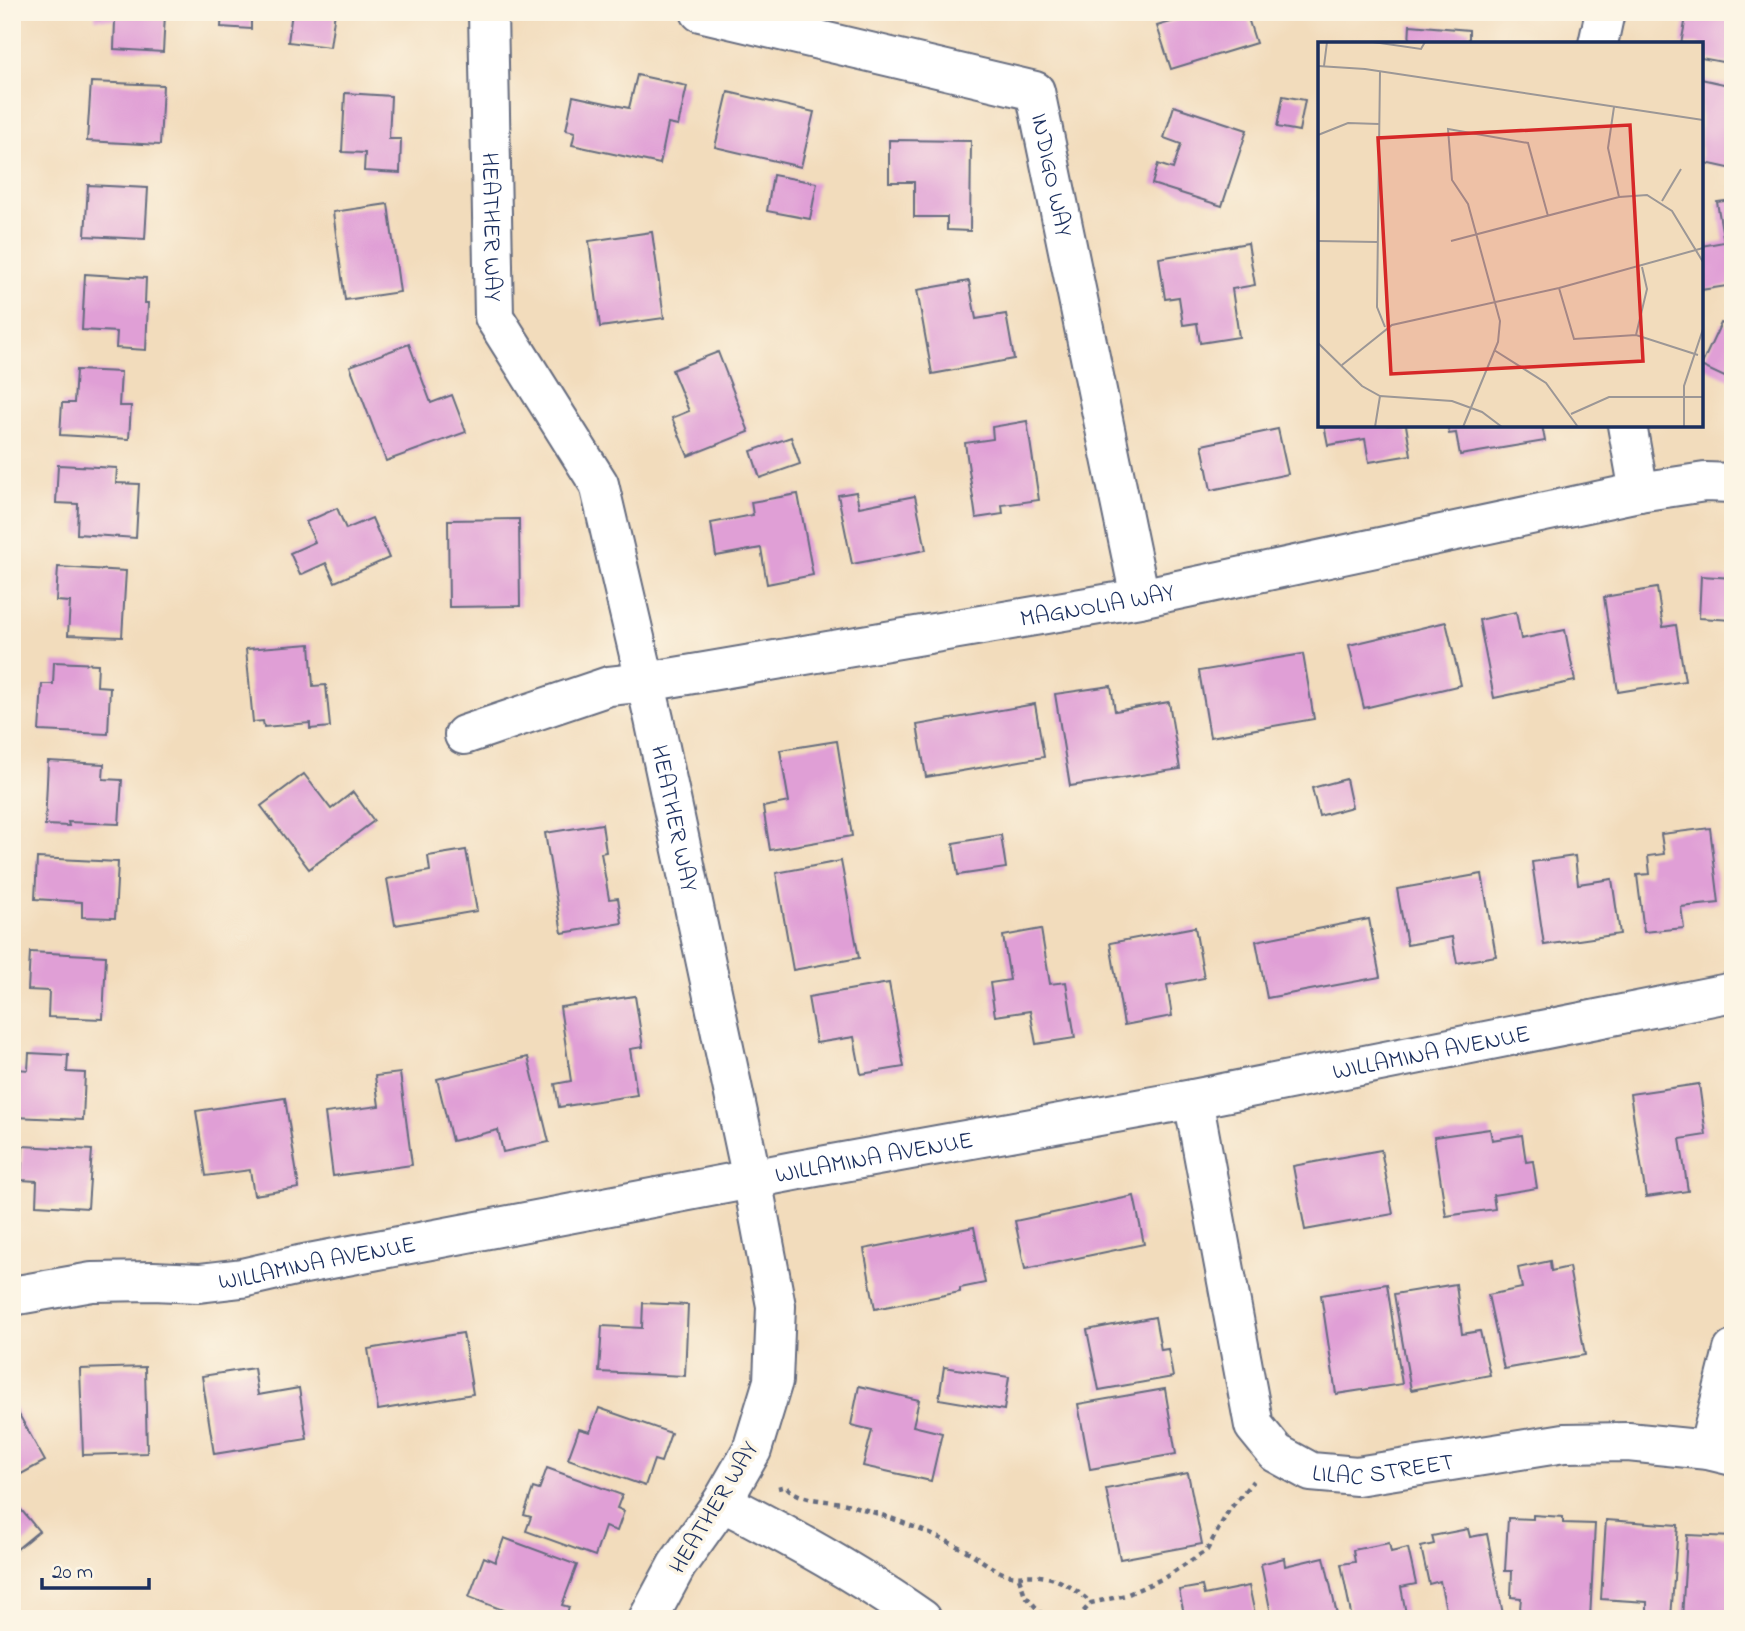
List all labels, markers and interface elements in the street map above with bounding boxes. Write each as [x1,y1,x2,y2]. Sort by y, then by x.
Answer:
inset map [1318,42,1703,427]
street label: INDIGO WAY [1020,110,1080,241]
street label: HEATHER WAY [471,152,509,302]
street label: MAGNOLIA WAY [1018,576,1178,638]
street label: HEATHER WAY [640,742,705,895]
street label: WILLAMINA AVENUE [1330,1018,1533,1091]
street label: WILLAMINA AVENUE [772,1124,976,1194]
street label: WILLAMINA AVENUE [217,1228,419,1301]
street label: HEATHER WAY [662,1435,769,1581]
street label: LILAC STREET [1311,1446,1457,1496]
scale bar [42,1547,149,1591]
text: 20 m [52,1558,93,1588]

